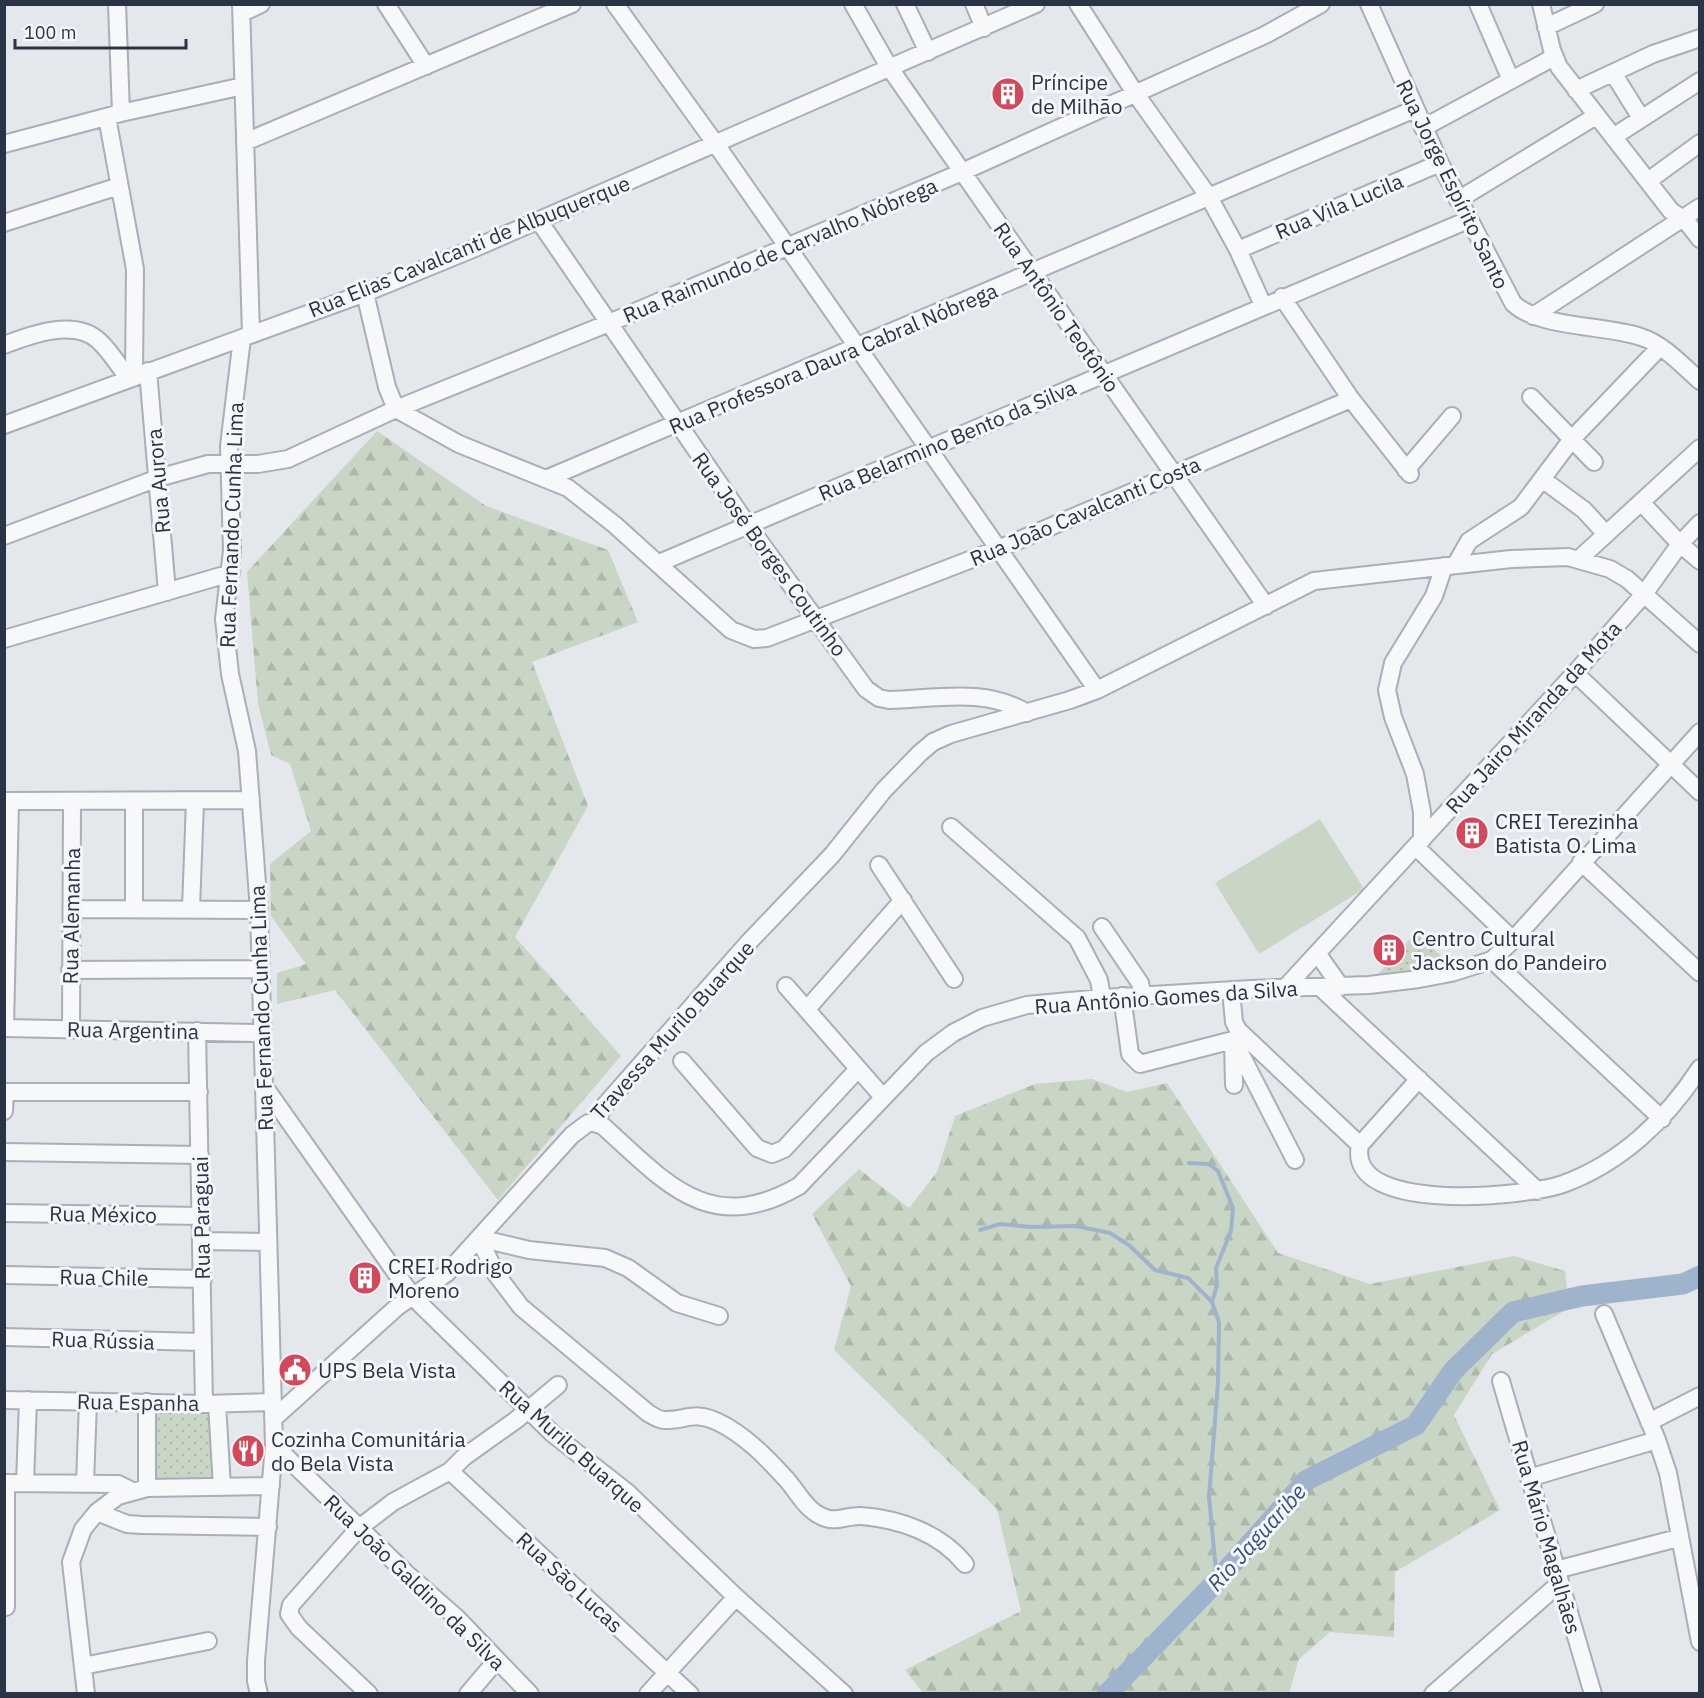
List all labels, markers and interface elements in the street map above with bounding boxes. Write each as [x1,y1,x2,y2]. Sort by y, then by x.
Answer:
scale bar [15,12,186,50]
text: 100 m [24,21,76,44]
place label: Príncipe de Milhão [1031,68,1123,120]
street label: Rua Jorge Espírito Santo [1390,75,1516,293]
building icon: Príncipe de Milhão [990,76,1026,112]
street label: Rua Vila Lucila [1271,166,1407,246]
street label: Rua Elias Cavalcanti de Albuquerque [304,169,634,323]
street label: Rua Raimundo de Carvalho Nóbrega [618,171,942,329]
street label: Rua Antônio Teotônio [988,216,1126,398]
street label: Rua Professora Daura Cabral Nóbrega [664,276,1002,440]
street label: Rua Belarmino Bento da Silva [814,373,1080,507]
street label: Rua Fernando Cunha Lima [213,401,249,649]
street label: Rua Aurora [139,427,177,535]
street label: Rua José Borges Coutinho [686,446,854,662]
street label: Rua João Cavalcanti Costa [965,450,1205,572]
street label: Rua Jairo Miranda da Mota [1439,615,1627,819]
place label: CREI Terezinha Batista O. Lima [1495,807,1638,859]
building icon: CREI Terezinha Batista O. Lima [1454,815,1490,851]
street label: Rua Alemanha [56,847,86,985]
street label: Rua Fernando Cunha Lima [243,884,279,1132]
place label: Centro Cultural Jackson do Pandeiro [1412,924,1607,976]
building icon: Centro Cultural Jackson do Pandeiro [1371,932,1407,968]
street label: Travessa Murilo Buarque [584,934,760,1126]
street label: Rua Antônio Gomes da Silva [1033,974,1299,1020]
street label: Rua Argentina [67,1015,199,1045]
street label: Rua Paraguai [186,1156,216,1280]
street label: Rua México [49,1199,157,1229]
place label: CREI Rodrigo Moreno [388,1252,513,1304]
building icon: CREI Rodrigo Moreno [347,1260,383,1296]
street label: Rua Chile [59,1262,149,1292]
street label: Rua Rússia [51,1324,155,1356]
public building icon: UPS Bela Vista [277,1352,313,1388]
place label: UPS Bela Vista [318,1356,456,1384]
street label: Rua Murilo Buarque [494,1373,650,1519]
street label: Rua Espanha [77,1387,199,1417]
place label: Cozinha Comunitária do Bela Vista [271,1425,466,1477]
restaurant icon: Cozinha Comunitária do Bela Vista [230,1433,266,1469]
street label: Rua Mário Magalhães [1506,1437,1588,1637]
water label: Rio Jaguaribe [1200,1477,1312,1597]
street label: Rua João Galdino da Silva [318,1488,512,1676]
street label: Rua São Lucas [511,1525,629,1639]

